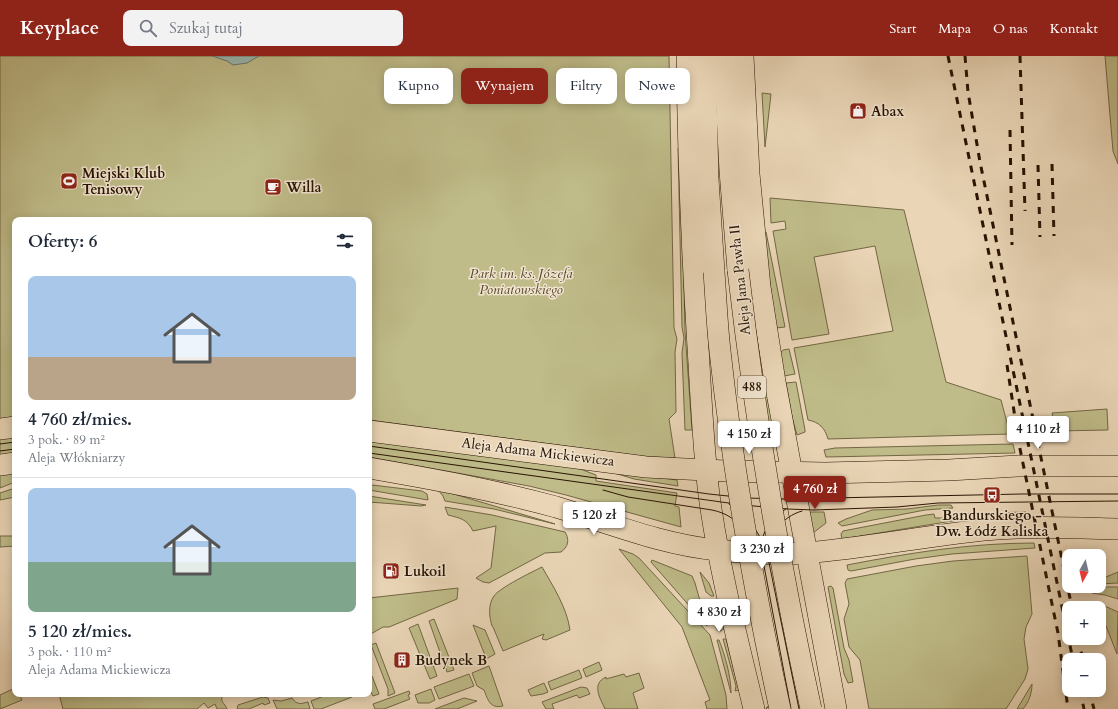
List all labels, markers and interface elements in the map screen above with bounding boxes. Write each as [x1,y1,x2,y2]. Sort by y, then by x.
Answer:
search box [123,10,403,46]
text: Keyplace [20,15,99,41]
icon: search [137,17,159,39]
text: Szukaj tutaj [169,18,243,38]
text: Start [889,19,916,38]
text: Mapa [938,19,971,38]
text: O nas [993,19,1028,38]
text: Kontakt [1050,19,1098,38]
chip: Kupno [384,68,453,104]
chip: Wynajem [461,68,548,104]
chip: Filtry [556,68,617,104]
chip: Nowe [625,68,690,104]
shop icon: Abax [848,101,868,121]
place label: Abax [871,102,905,121]
place label: Miejski Klub Tenisowy [82,164,165,199]
sports icon: Miejski Klub Tenisowy [59,171,79,191]
cafe icon: Willa [263,177,283,197]
place label: Willa [285,178,322,197]
street label: Aleja Jana Pawła II [725,224,755,336]
text: Oferty: 6 [28,230,97,253]
icon: filters [334,230,356,252]
park label: Park im. ks. Józefa Poniatowskiego [470,264,573,299]
icon: home [156,302,228,374]
road number: 488 [738,376,766,398]
text: 4 760 zł/mies. [28,408,132,431]
pin: 4 110 zł [997,416,1079,450]
text: 4 110 zł [1016,420,1060,438]
pin: 4 150 zł [708,421,790,455]
text: 4 150 zł [727,425,771,443]
text: 3 pok. · 89 m² [28,431,105,449]
street label: Aleja Adama Mickiewicza [460,433,616,471]
text: Aleja Włókniarzy [28,449,125,467]
pin: 4 760 zł [774,476,856,510]
text: 4 760 zł [793,480,837,498]
bus stop icon: Bandurskiego - Dw. Łódź Kaliska [982,485,1002,505]
pin: 5 120 zł [553,502,635,536]
text: 5 120 zł [572,506,616,524]
place label: Bandurskiego - Dw. Łódź Kaliska [936,506,1048,541]
icon: home [156,514,228,586]
pin: 3 230 zł [721,536,803,570]
text: 3 230 zł [740,540,784,558]
north arrow [1062,549,1106,593]
map controls [1062,549,1106,697]
fuel station icon: Lukoil [381,561,401,581]
place label: Lukoil [404,562,446,581]
pin: 4 830 zł [678,599,760,633]
button: + [1062,601,1106,645]
text: 4 830 zł [697,603,741,621]
text: 5 120 zł/mies. [28,620,132,643]
text: 3 pok. · 110 m² [28,643,111,661]
building icon: Budynek B [392,650,412,670]
place label: Budynek B [415,651,487,670]
button: − [1062,653,1106,697]
text: Aleja Adama Mickiewicza [28,661,171,679]

